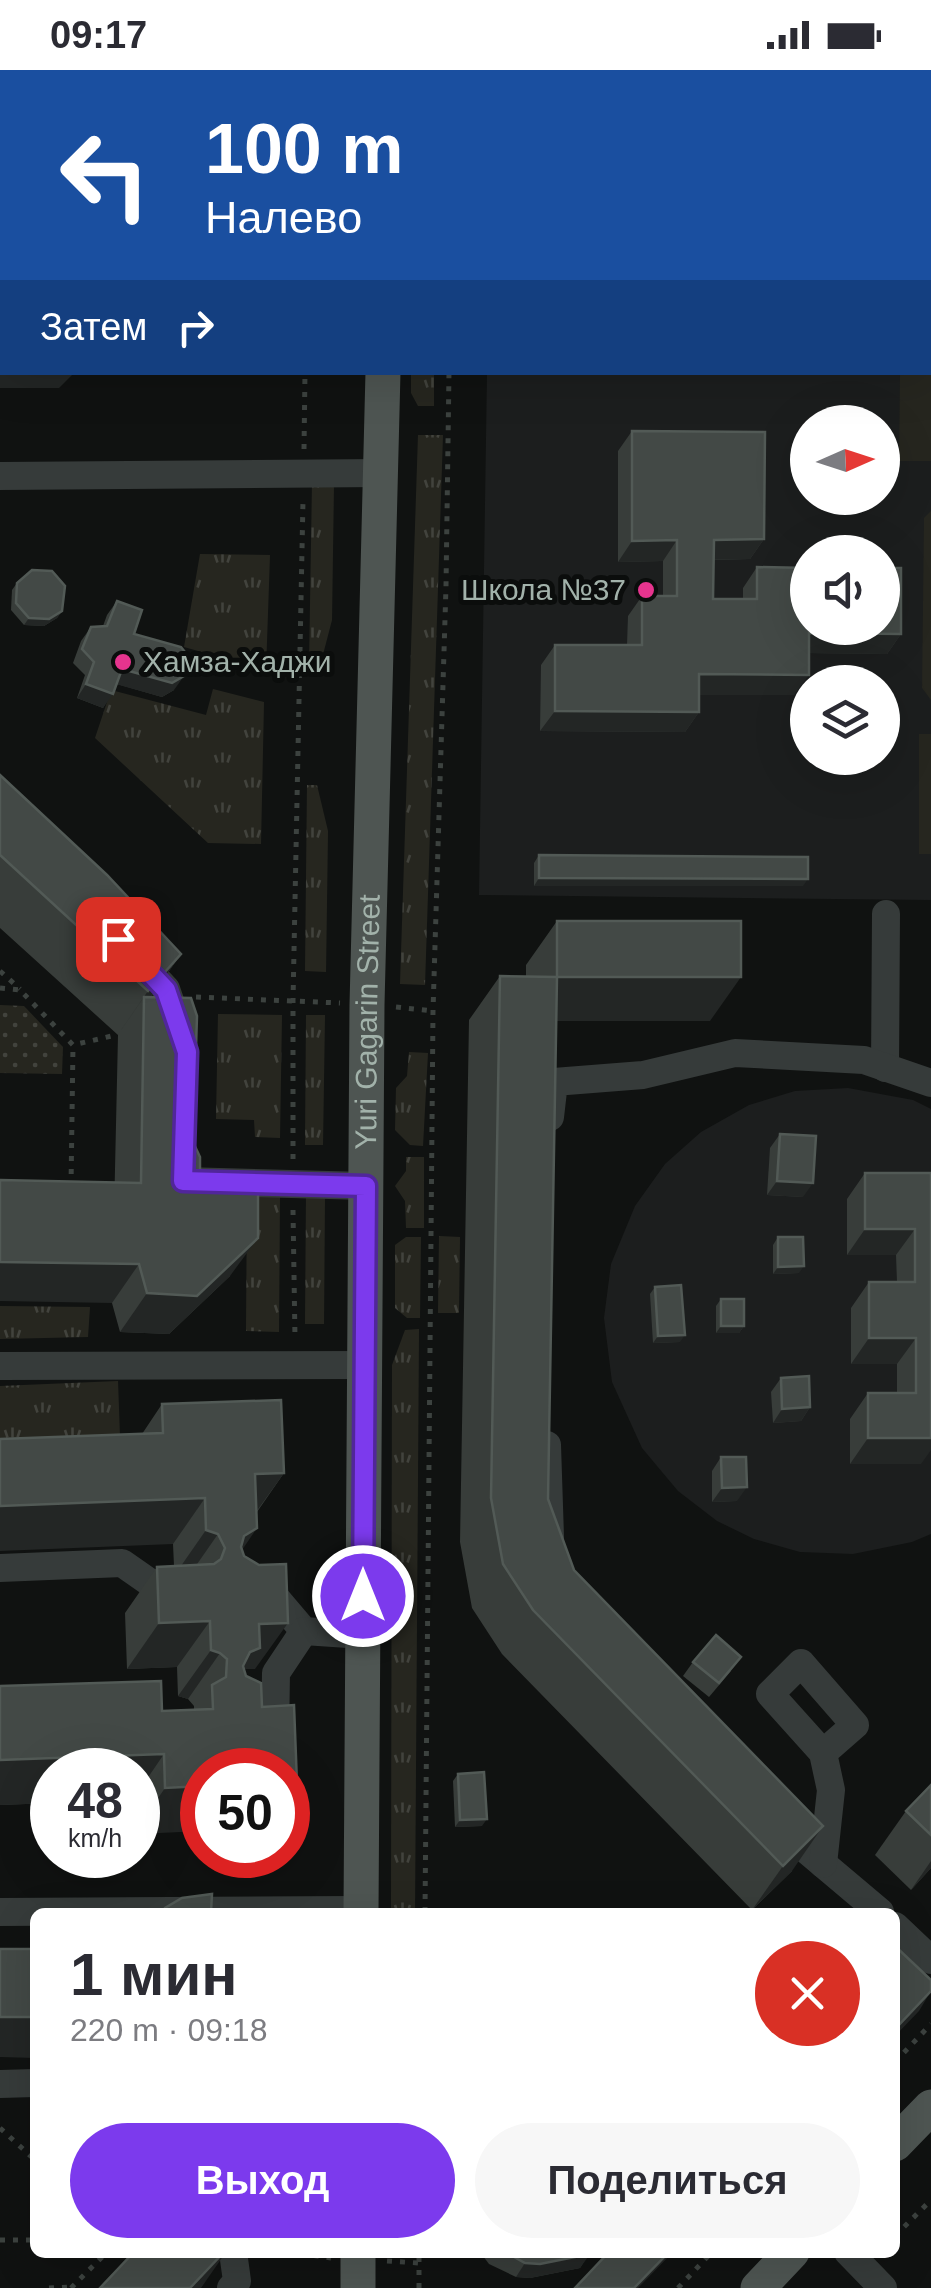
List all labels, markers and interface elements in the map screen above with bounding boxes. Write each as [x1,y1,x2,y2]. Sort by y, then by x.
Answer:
text: 09:17 [50,14,147,56]
icon: left [40,110,170,240]
text: 100 m [205,110,403,188]
text: Налево [205,192,362,243]
icon: right [168,300,223,355]
text: Затем [40,306,148,348]
north arrow [790,405,900,515]
map controls [790,405,900,775]
button: sound [790,535,900,645]
place label: Школа №37 [461,573,626,606]
marker: Школа №37 [635,579,657,601]
place label: Хамза-Хаджи [143,645,331,678]
marker: Хамза-Хаджи [112,651,134,673]
button: layers [790,665,900,775]
street label: Yuri Gagarin Street [349,893,386,1150]
pin [76,897,161,982]
icon: arrive [91,912,146,967]
position arrow [311,1544,415,1648]
speed limit sign: 50 [180,1748,310,1878]
text: 48 [67,1773,123,1829]
text: km/h [68,1824,122,1852]
text: 1 мин [70,1941,238,2008]
button: close [755,1941,860,2046]
text: 220 m · 09:18 [70,2012,267,2048]
button: Выход [70,2123,455,2238]
button: Поделиться [475,2123,860,2238]

